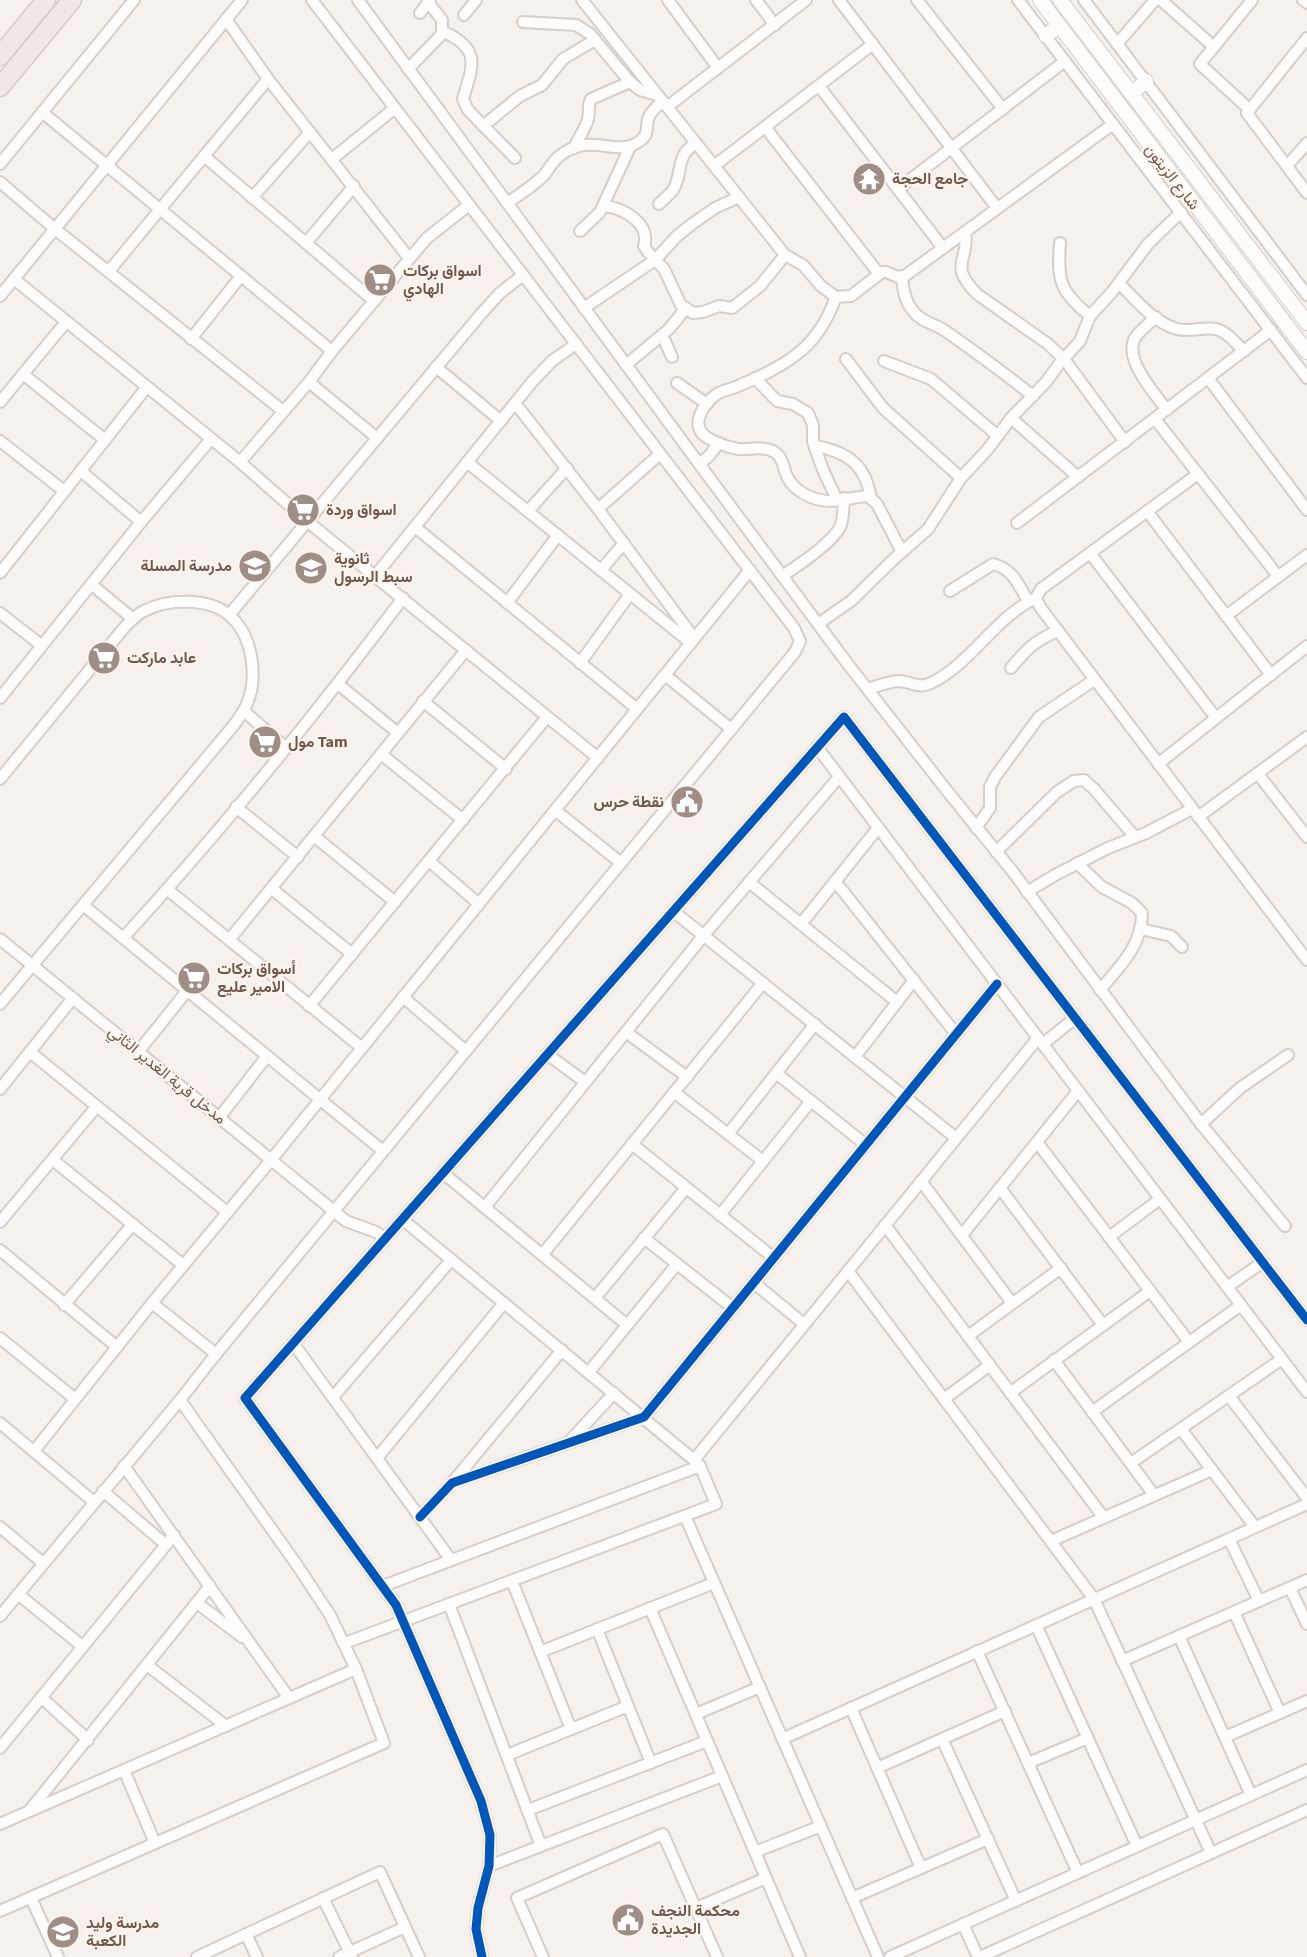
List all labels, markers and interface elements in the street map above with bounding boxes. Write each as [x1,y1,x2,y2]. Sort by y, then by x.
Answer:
street label: شارع الزيتون [1139,139,1205,215]
temple icon: جامع الحجة [851,161,887,197]
place label: جامع الحجة [892,168,968,190]
place label: اسواق بركات الهادي [403,260,482,302]
supermarket icon: اسواق بركات الهادي [362,262,398,298]
supermarket icon: اسواق وردة [285,492,321,528]
place label: اسواق وردة [326,499,397,521]
school or university icon: مدرسة المسلة [237,548,273,584]
place label: ثانوية سبط الرسول [334,548,413,588]
school or university icon: ثانوية سبط الرسول [293,550,329,586]
place label: مدرسة المسلة [140,555,232,577]
supermarket icon: عابد ماركت [86,640,122,676]
place label: عابد ماركت [127,647,196,669]
supermarket icon: مول Tam [247,724,283,760]
place label: مول Tam [288,731,348,753]
public building icon: نقطة حرس [669,784,705,820]
place label: نقطة حرس [594,791,664,813]
place label: أسواق بركات الامير عليع [217,958,296,998]
supermarket icon: أسواق بركات الامير عليع [176,960,212,996]
street label: مدخل قرية الغدير الثاني [102,1020,231,1131]
place label: محكمة النجف الجديدة [651,1900,740,1940]
public building icon: محكمة النجف الجديدة [610,1902,646,1938]
place label: مدرسة وليد الكعبة [86,1912,159,1952]
school or university icon: مدرسة وليد الكعبة [45,1914,81,1950]

